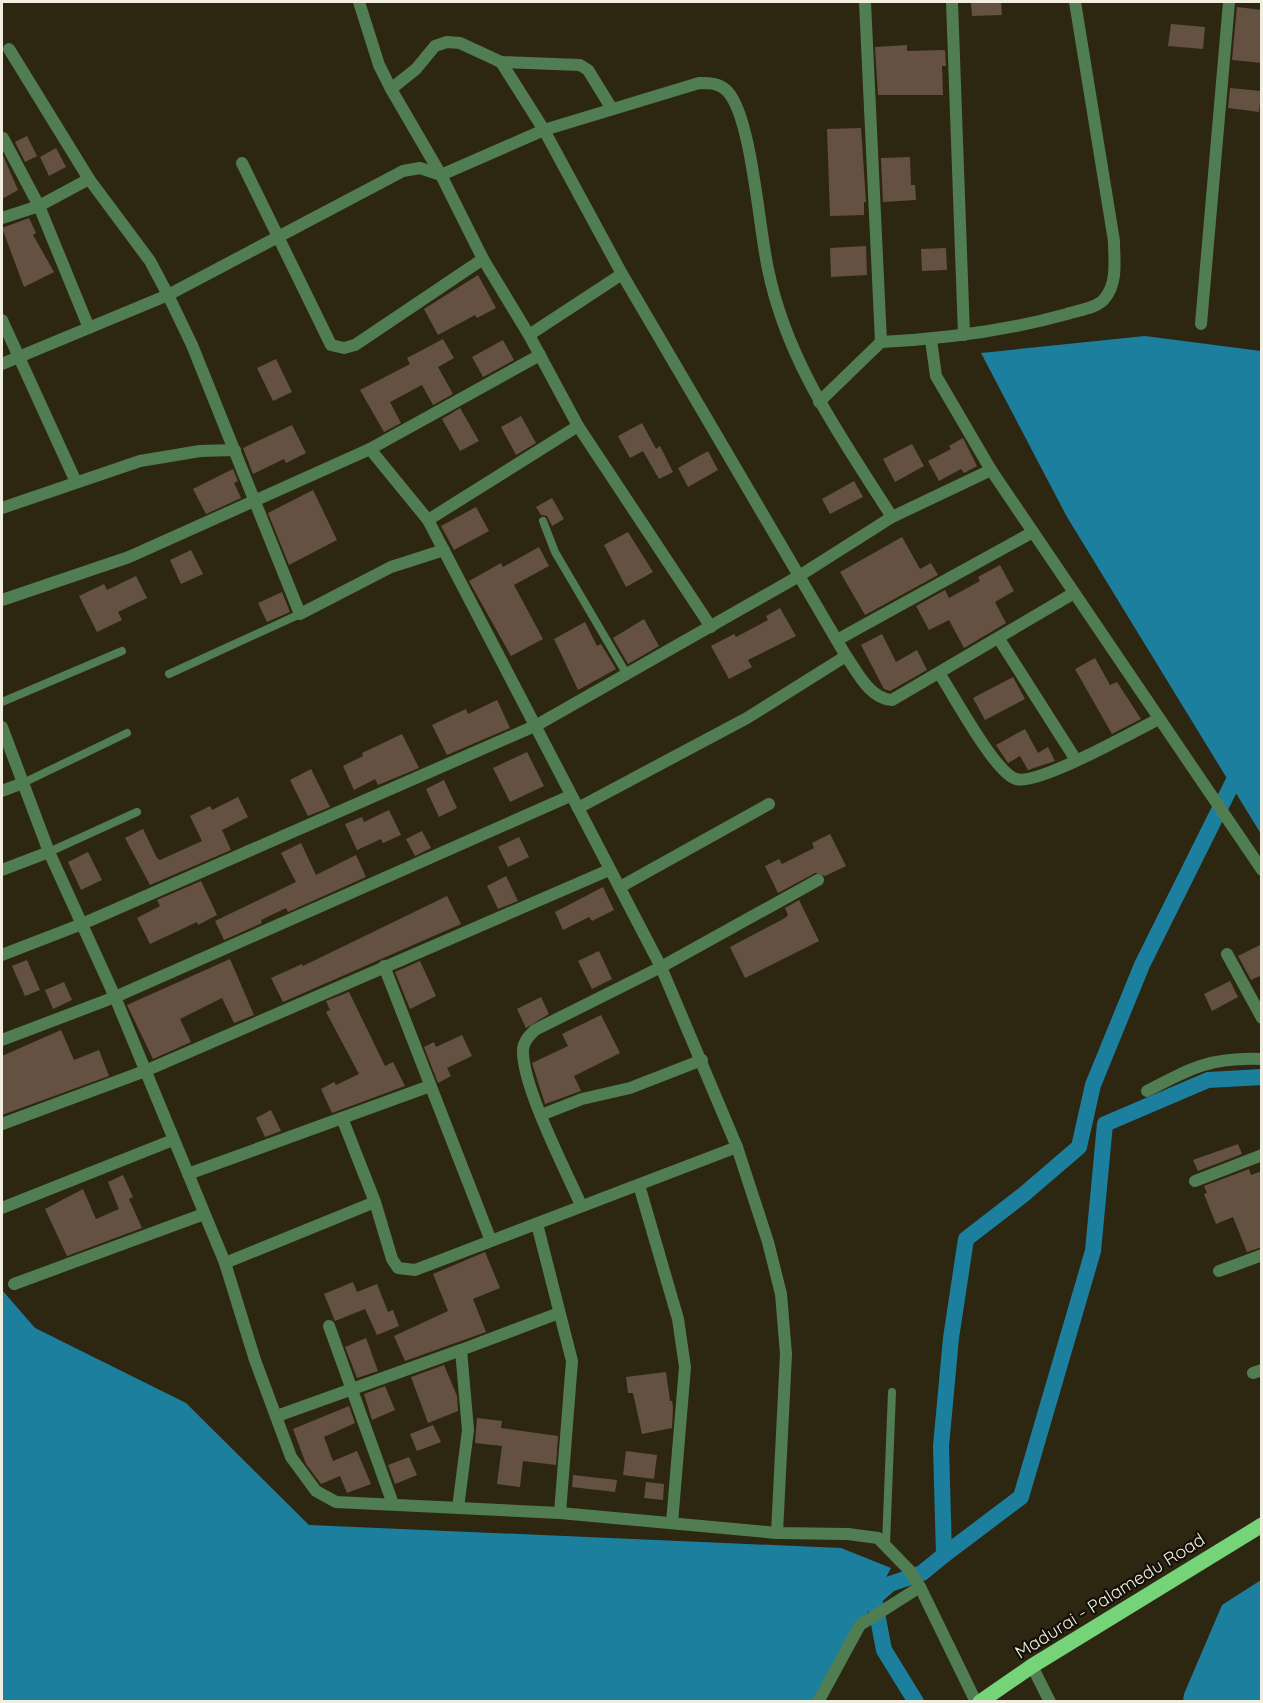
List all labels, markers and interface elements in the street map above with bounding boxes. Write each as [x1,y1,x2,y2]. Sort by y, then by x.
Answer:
street label: Madurai - Palamedu Road [1010,1528,1209,1664]

